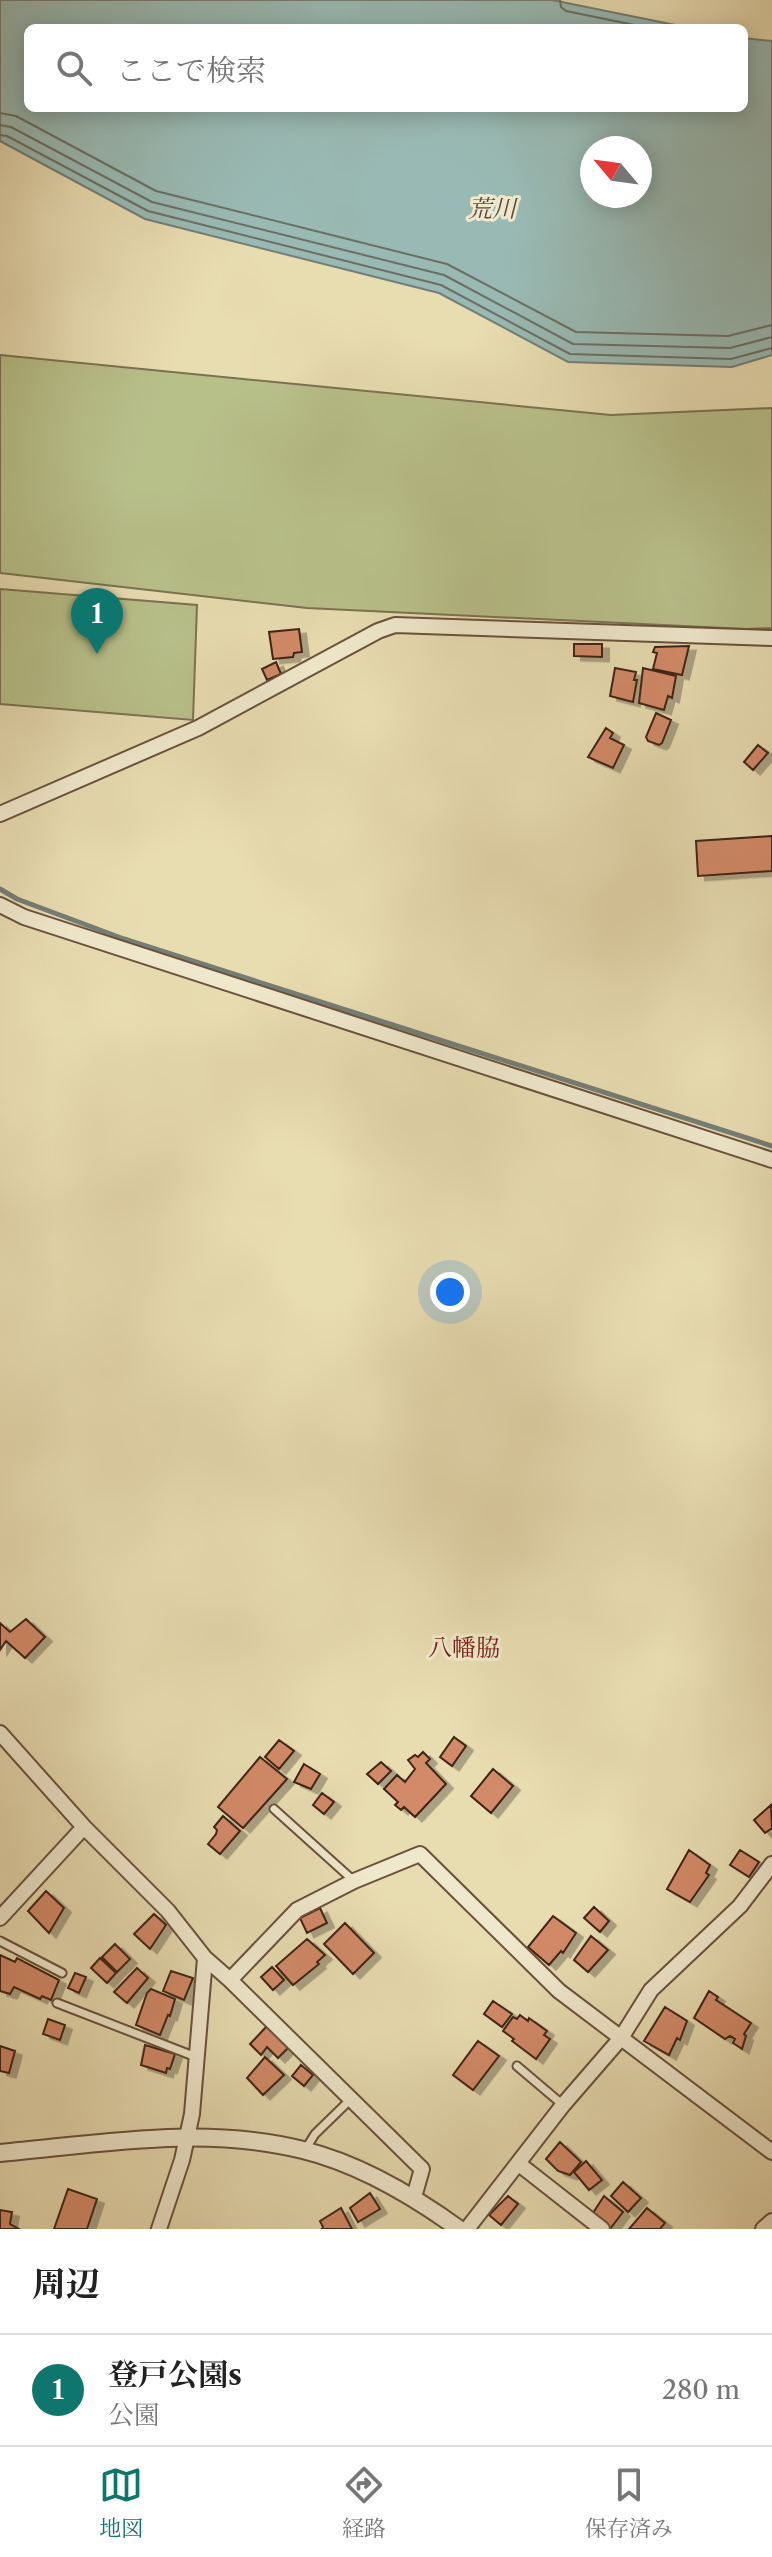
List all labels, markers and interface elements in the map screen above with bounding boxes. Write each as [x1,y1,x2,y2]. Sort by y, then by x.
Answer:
search box [24,24,748,112]
icon: search [52,46,96,90]
text: ここで検索 [116,52,266,89]
north arrow [580,136,652,208]
water label: 荒川 [468,194,519,223]
pin: 1 [71,588,123,654]
your location [430,1272,470,1312]
district label: 八幡脇 [428,1633,500,1662]
text: 周辺 [32,2263,100,2305]
text: 登戸公園s [108,2356,242,2393]
text: 1 [52,2374,64,2406]
text: 280 m [662,2374,740,2406]
text: 公園 [108,2399,160,2431]
tab: 地図 [99,2463,143,2542]
tab: 経路 [342,2463,386,2542]
tab: 保存済み [585,2463,673,2542]

